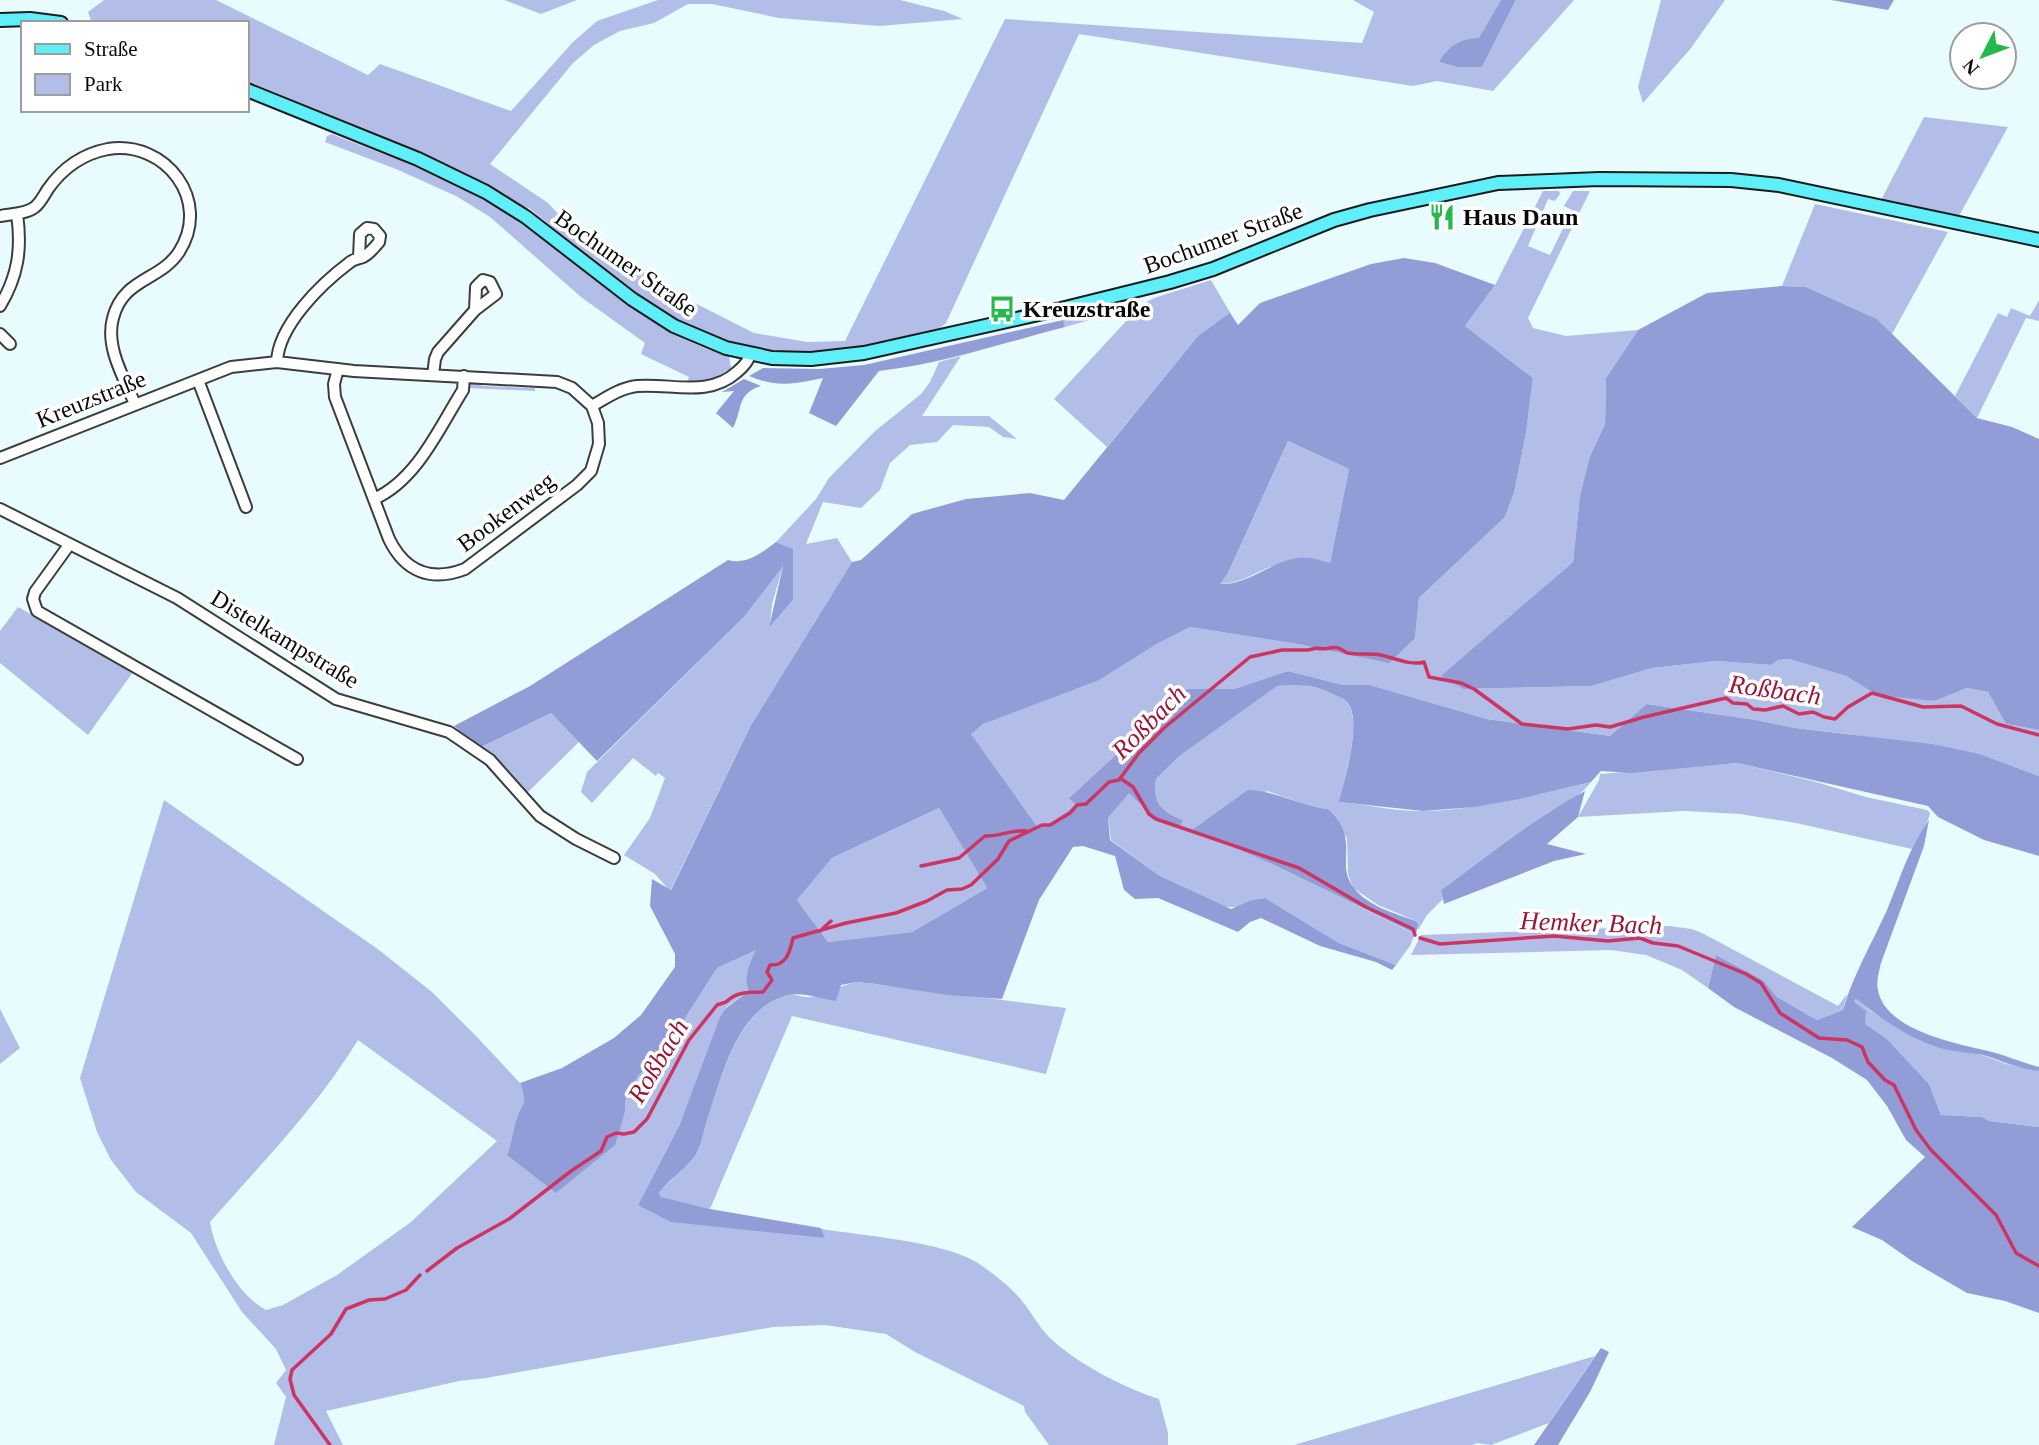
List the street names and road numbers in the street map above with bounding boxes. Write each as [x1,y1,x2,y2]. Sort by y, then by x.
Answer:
street label: Bochumer Straße [1140,197,1306,279]
street label: Bochumer Straße [550,204,702,322]
street label: Kreuzstraße [32,365,150,433]
street label: Bookenweg [452,467,560,557]
street label: Distelkampstraße [206,585,364,693]

